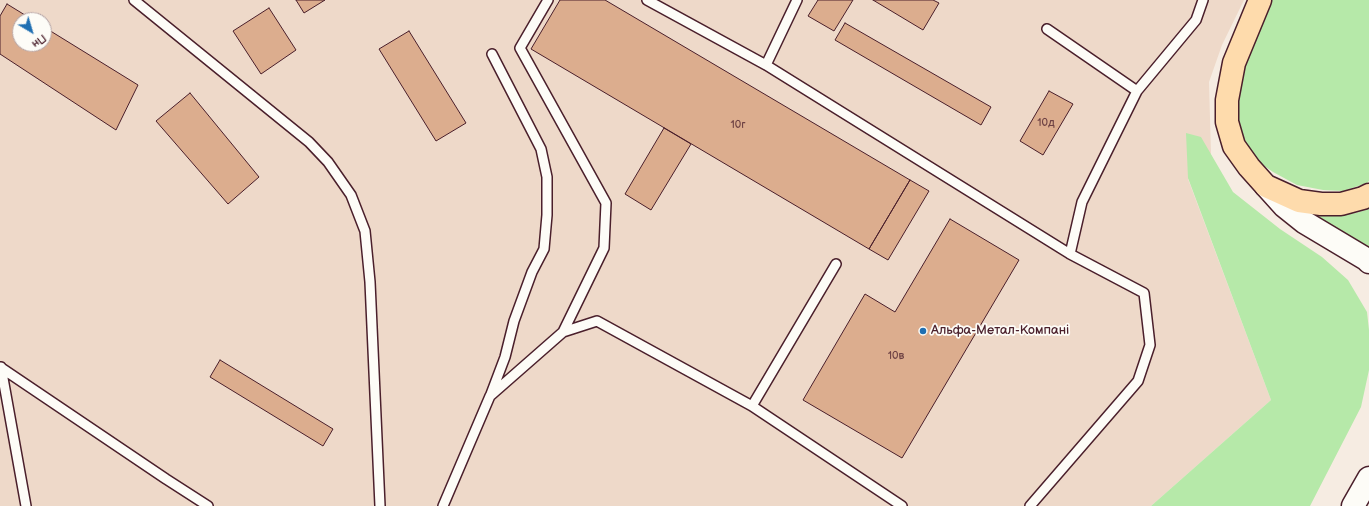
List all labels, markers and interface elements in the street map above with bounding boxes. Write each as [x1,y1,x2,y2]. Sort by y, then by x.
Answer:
north arrow [12,12,52,52]
text: Пн [29,31,49,51]
house number: 10д [1037,116,1055,130]
house number: 10г [730,118,746,132]
place label: Альфа-Метал-Компані [931,323,1069,339]
marker: Альфа-Метал-Компані [918,326,928,336]
house number: 10в [888,349,904,363]

